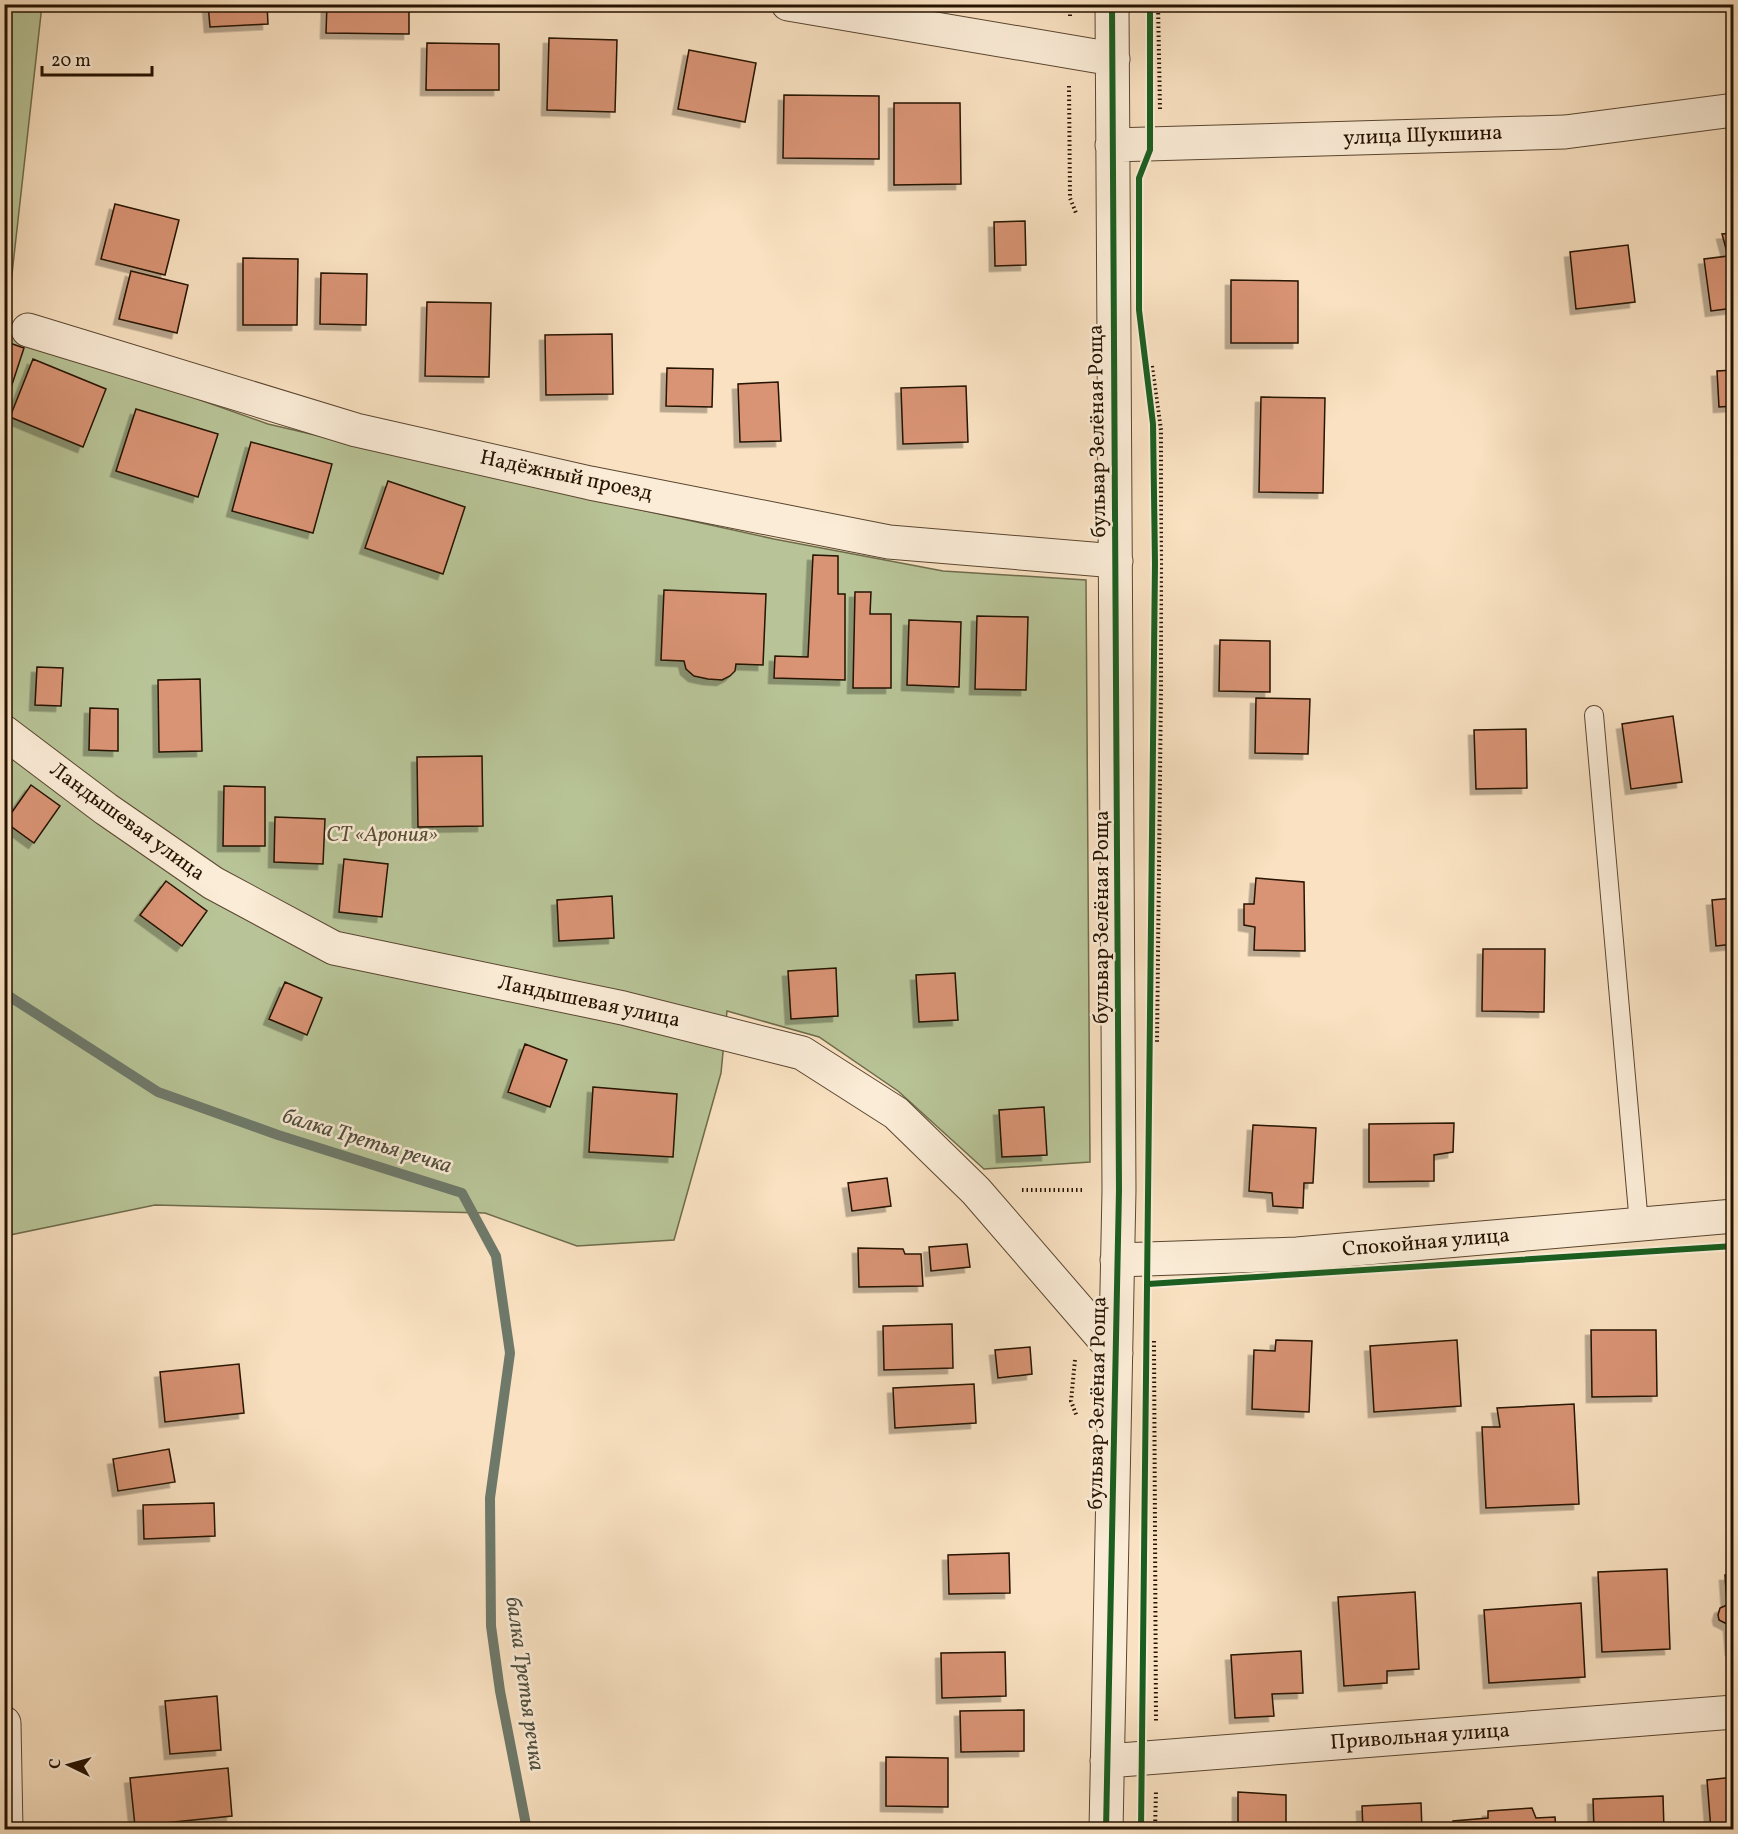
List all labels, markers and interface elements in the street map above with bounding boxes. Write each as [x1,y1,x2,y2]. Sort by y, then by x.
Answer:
scale bar [42,39,152,77]
text: 20 m [51,49,91,74]
street label: улица Шукшина [1343,119,1503,153]
street label: бульвар Зелёная Роща [1082,324,1114,538]
street label: Надёжный проезд [477,444,655,508]
street label: Ландышевая улица [43,756,211,888]
street label: бульвар Зелёная Роща [1088,810,1117,1024]
park label: СТ «Арония» [326,821,438,850]
street label: Ландышевая улица [495,969,683,1035]
water label: балка Третья речка [279,1102,455,1182]
street label: Спокойная улица [1341,1221,1511,1265]
street label: бульвар Зелёная Роща [1082,1296,1114,1510]
water label: балка Третья речка [496,1595,552,1773]
street label: Привольная улица [1329,1716,1511,1758]
north arrow [39,1735,99,1795]
text: С [45,1758,67,1770]

